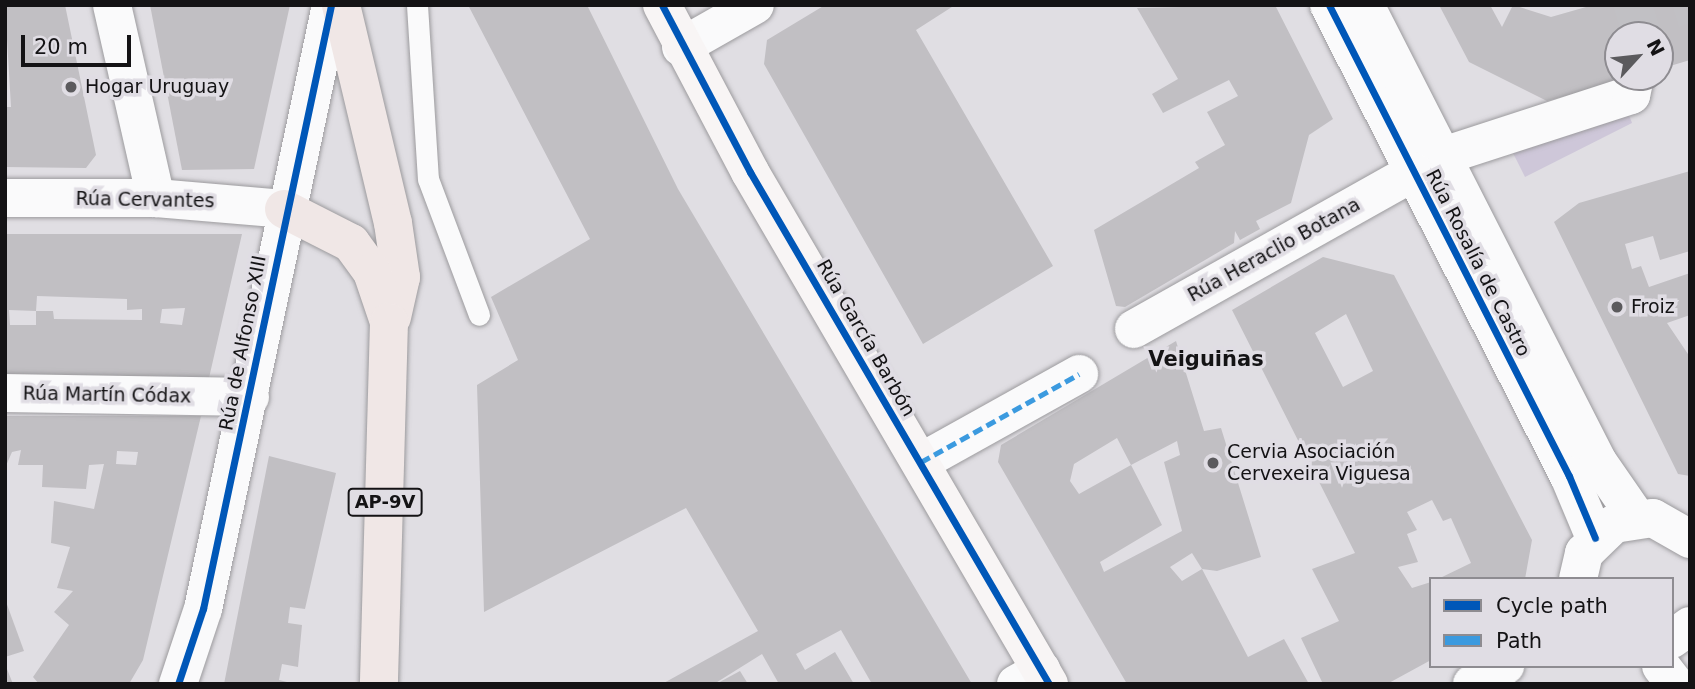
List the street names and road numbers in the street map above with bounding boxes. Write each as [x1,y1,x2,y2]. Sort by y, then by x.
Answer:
street label: Rúa Rosalía de Castro [1421,166,1535,360]
street label: Rúa Cervantes [75,187,215,213]
street label: Rúa Heraclio Botana [1184,193,1364,307]
street label: Rúa de Alfonso XIII [215,254,271,432]
street label: Rúa García Barbón [812,255,920,421]
street label: Rúa Martín Códax [23,382,191,408]
road number: AP-9V [346,488,424,516]

